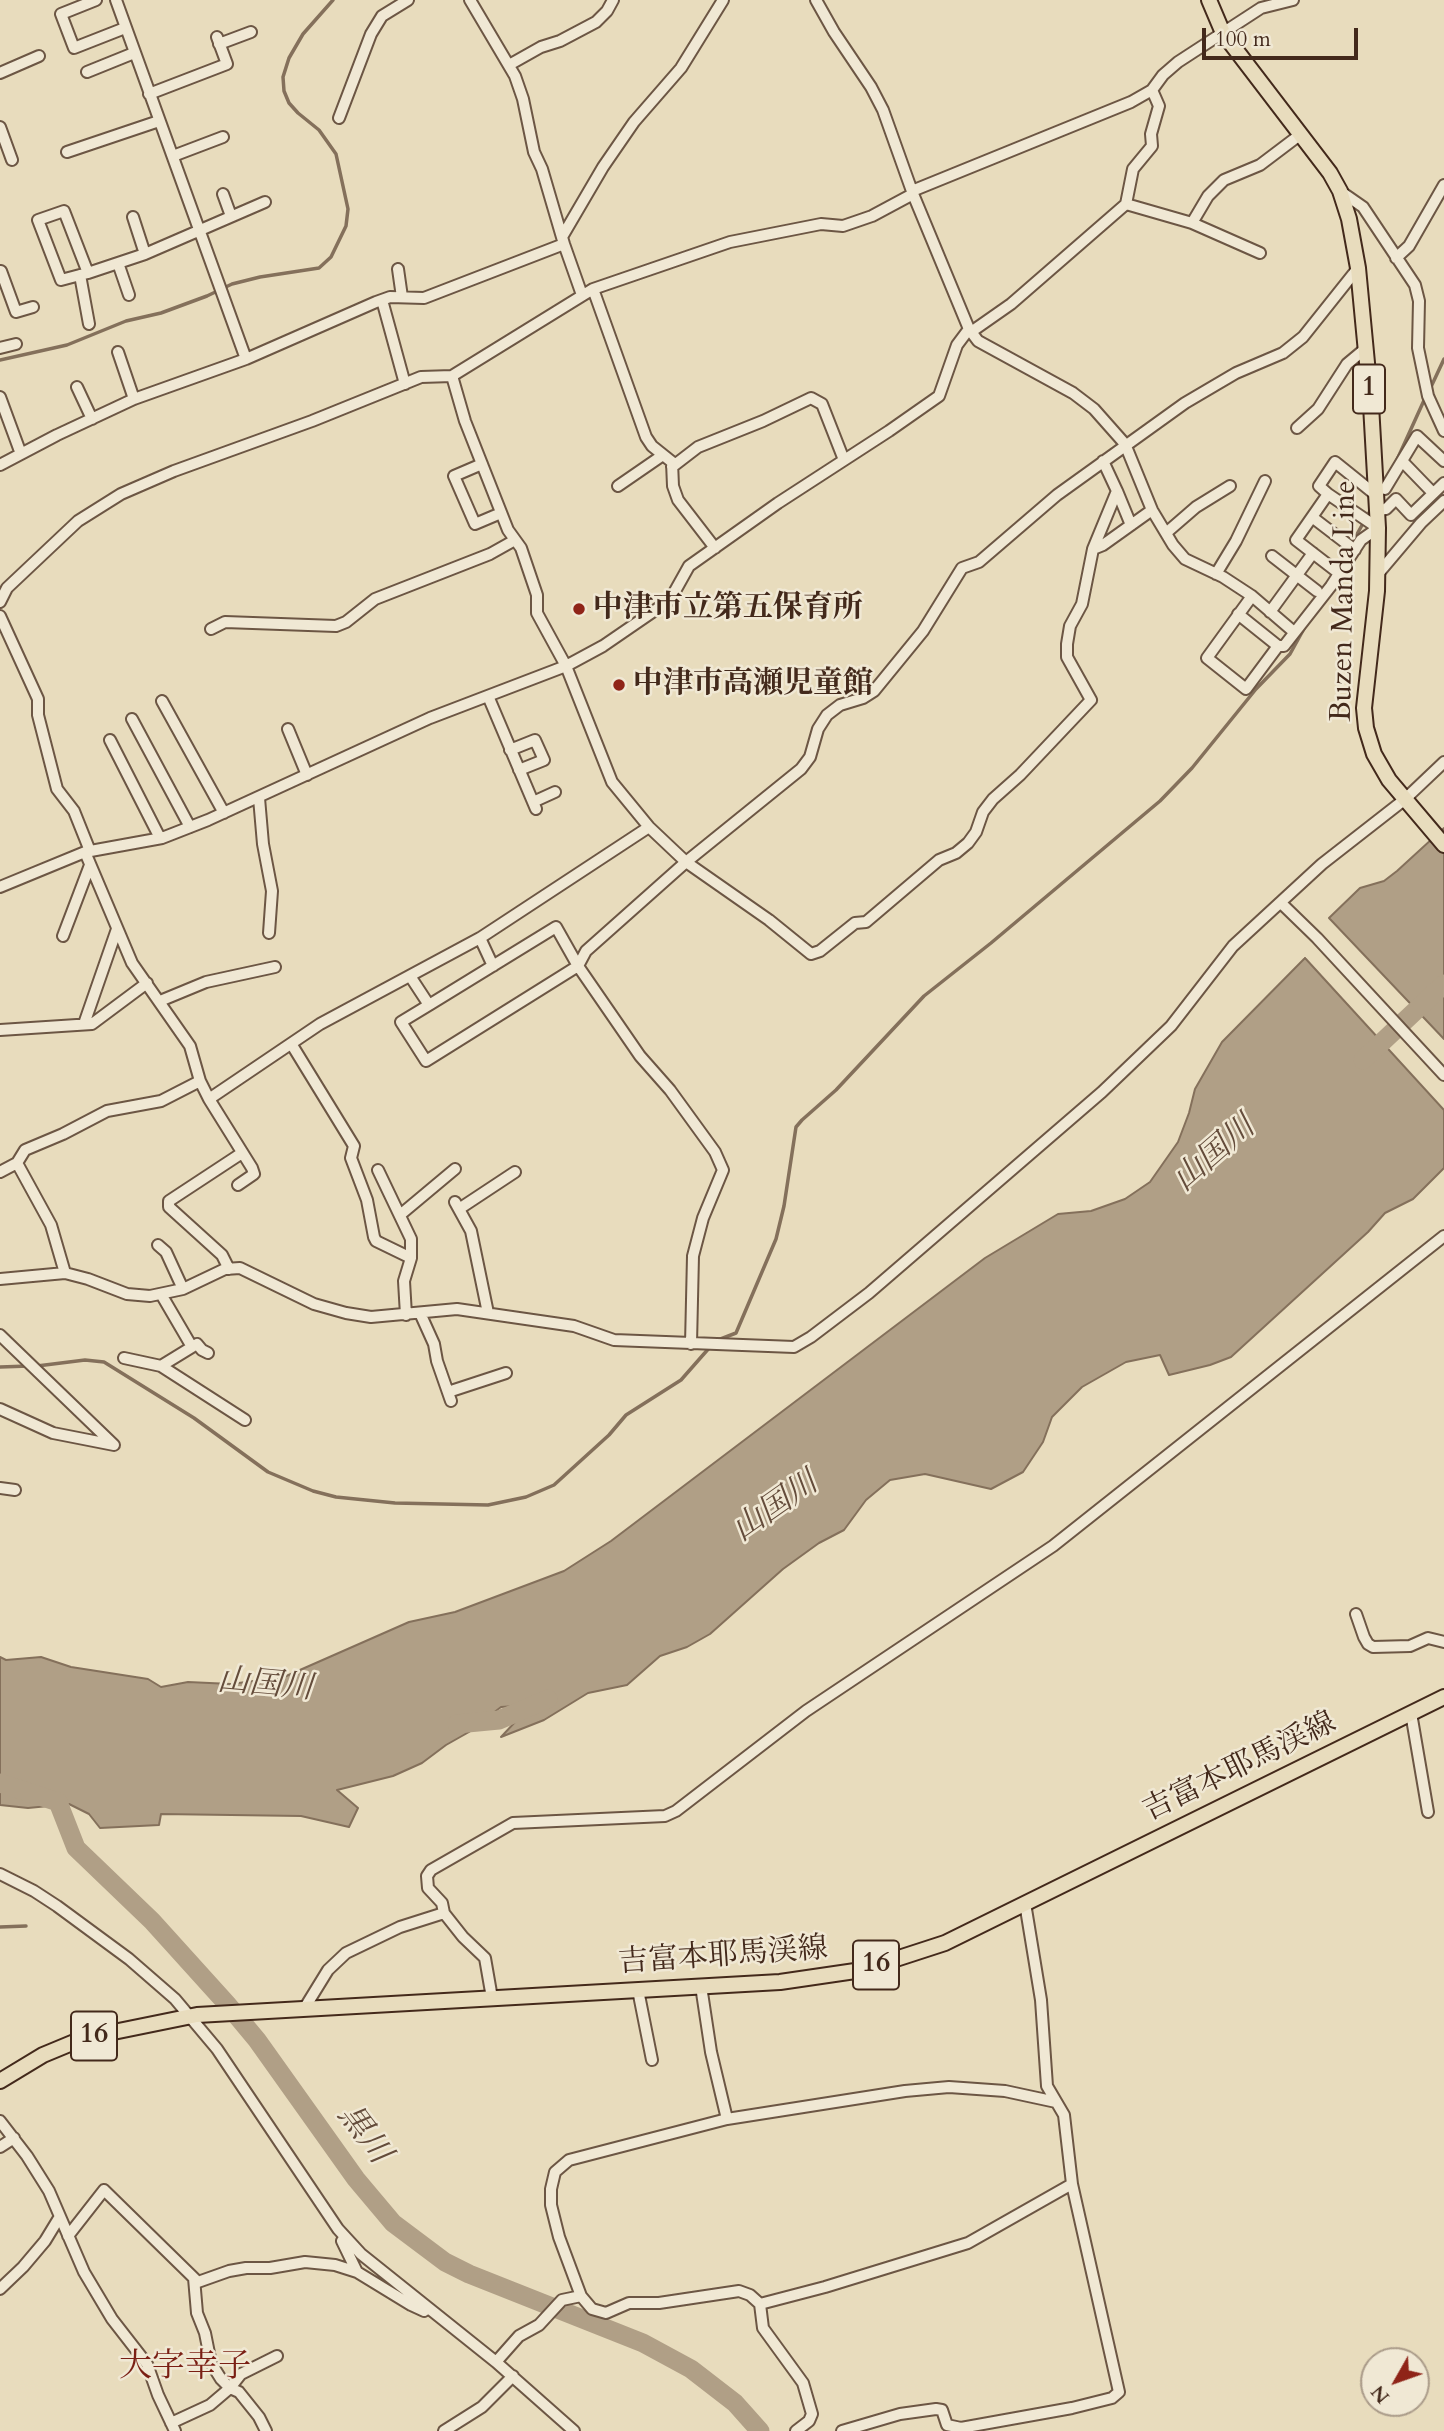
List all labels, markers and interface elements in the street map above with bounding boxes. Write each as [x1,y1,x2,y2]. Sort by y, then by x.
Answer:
scale bar [1206,14,1362,58]
text: 100 m [1215,25,1271,54]
road number: 1 [1353,364,1385,414]
street label: Buzen Manda Line [1325,480,1365,722]
place label: 中津市立第五保育所 [593,591,863,627]
marker: 中津市立第五保育所 [571,601,587,617]
place label: 中津市高瀬児童館 [633,667,873,703]
marker: 中津市高瀬児童館 [611,677,627,693]
water label: 山国川 [1166,1109,1264,1201]
water label: 山国川 [726,1465,826,1551]
water label: 山国川 [216,1663,314,1709]
street label: 吉富本耶馬渓線 [1138,1706,1342,1830]
street label: 吉富本耶馬渓線 [617,1932,829,1982]
road number: 16 [853,1940,899,1990]
road number: 16 [71,2011,117,2060]
water label: 黒川 [328,2098,398,2172]
north arrow [1360,2347,1430,2417]
district label: 大字幸子 [119,2348,251,2388]
text: N [1365,2380,1396,2409]

